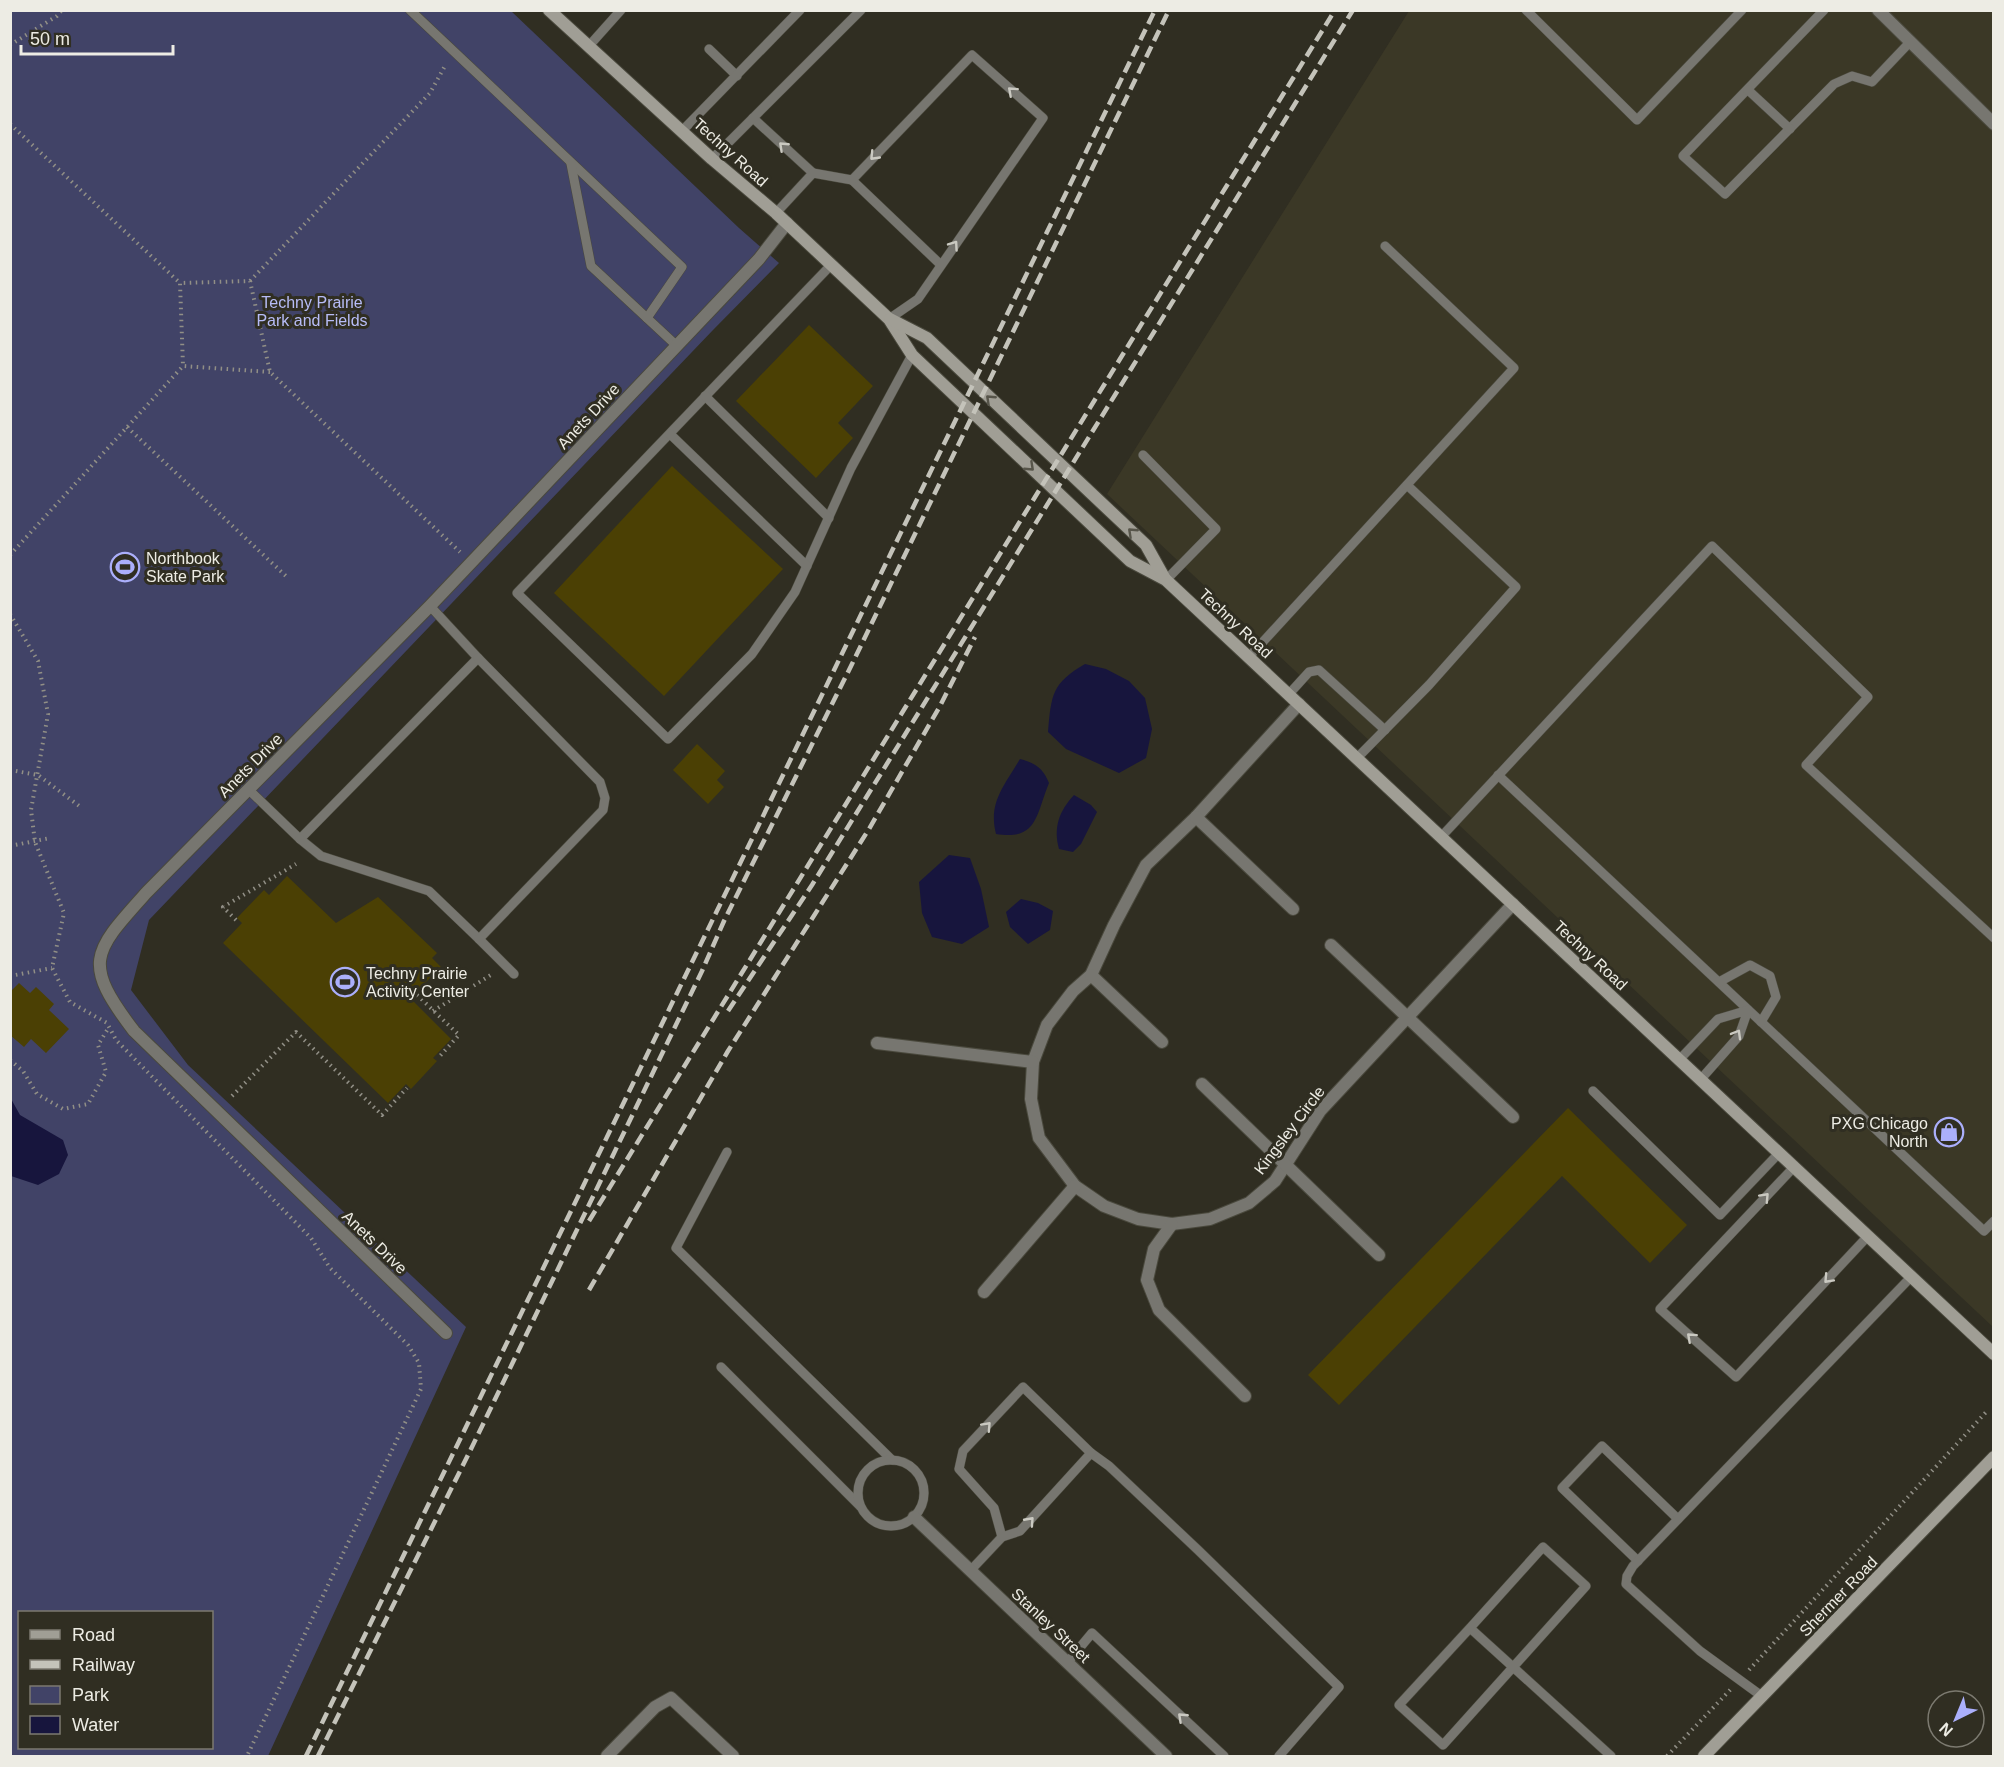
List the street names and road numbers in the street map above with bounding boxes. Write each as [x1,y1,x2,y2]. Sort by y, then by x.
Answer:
street label: Techny Road [690,115,771,190]
street label: Anets Drive [554,380,623,452]
street label: Techny Road [1196,585,1276,661]
street label: Anets Drive [215,730,286,801]
street label: Techny Road [1551,917,1631,993]
street label: Kingsley Circle [1251,1083,1328,1178]
street label: Anets Drive [339,1208,410,1277]
street label: Shermer Road [1796,1553,1881,1640]
street label: Stanley Street [1008,1585,1094,1666]

